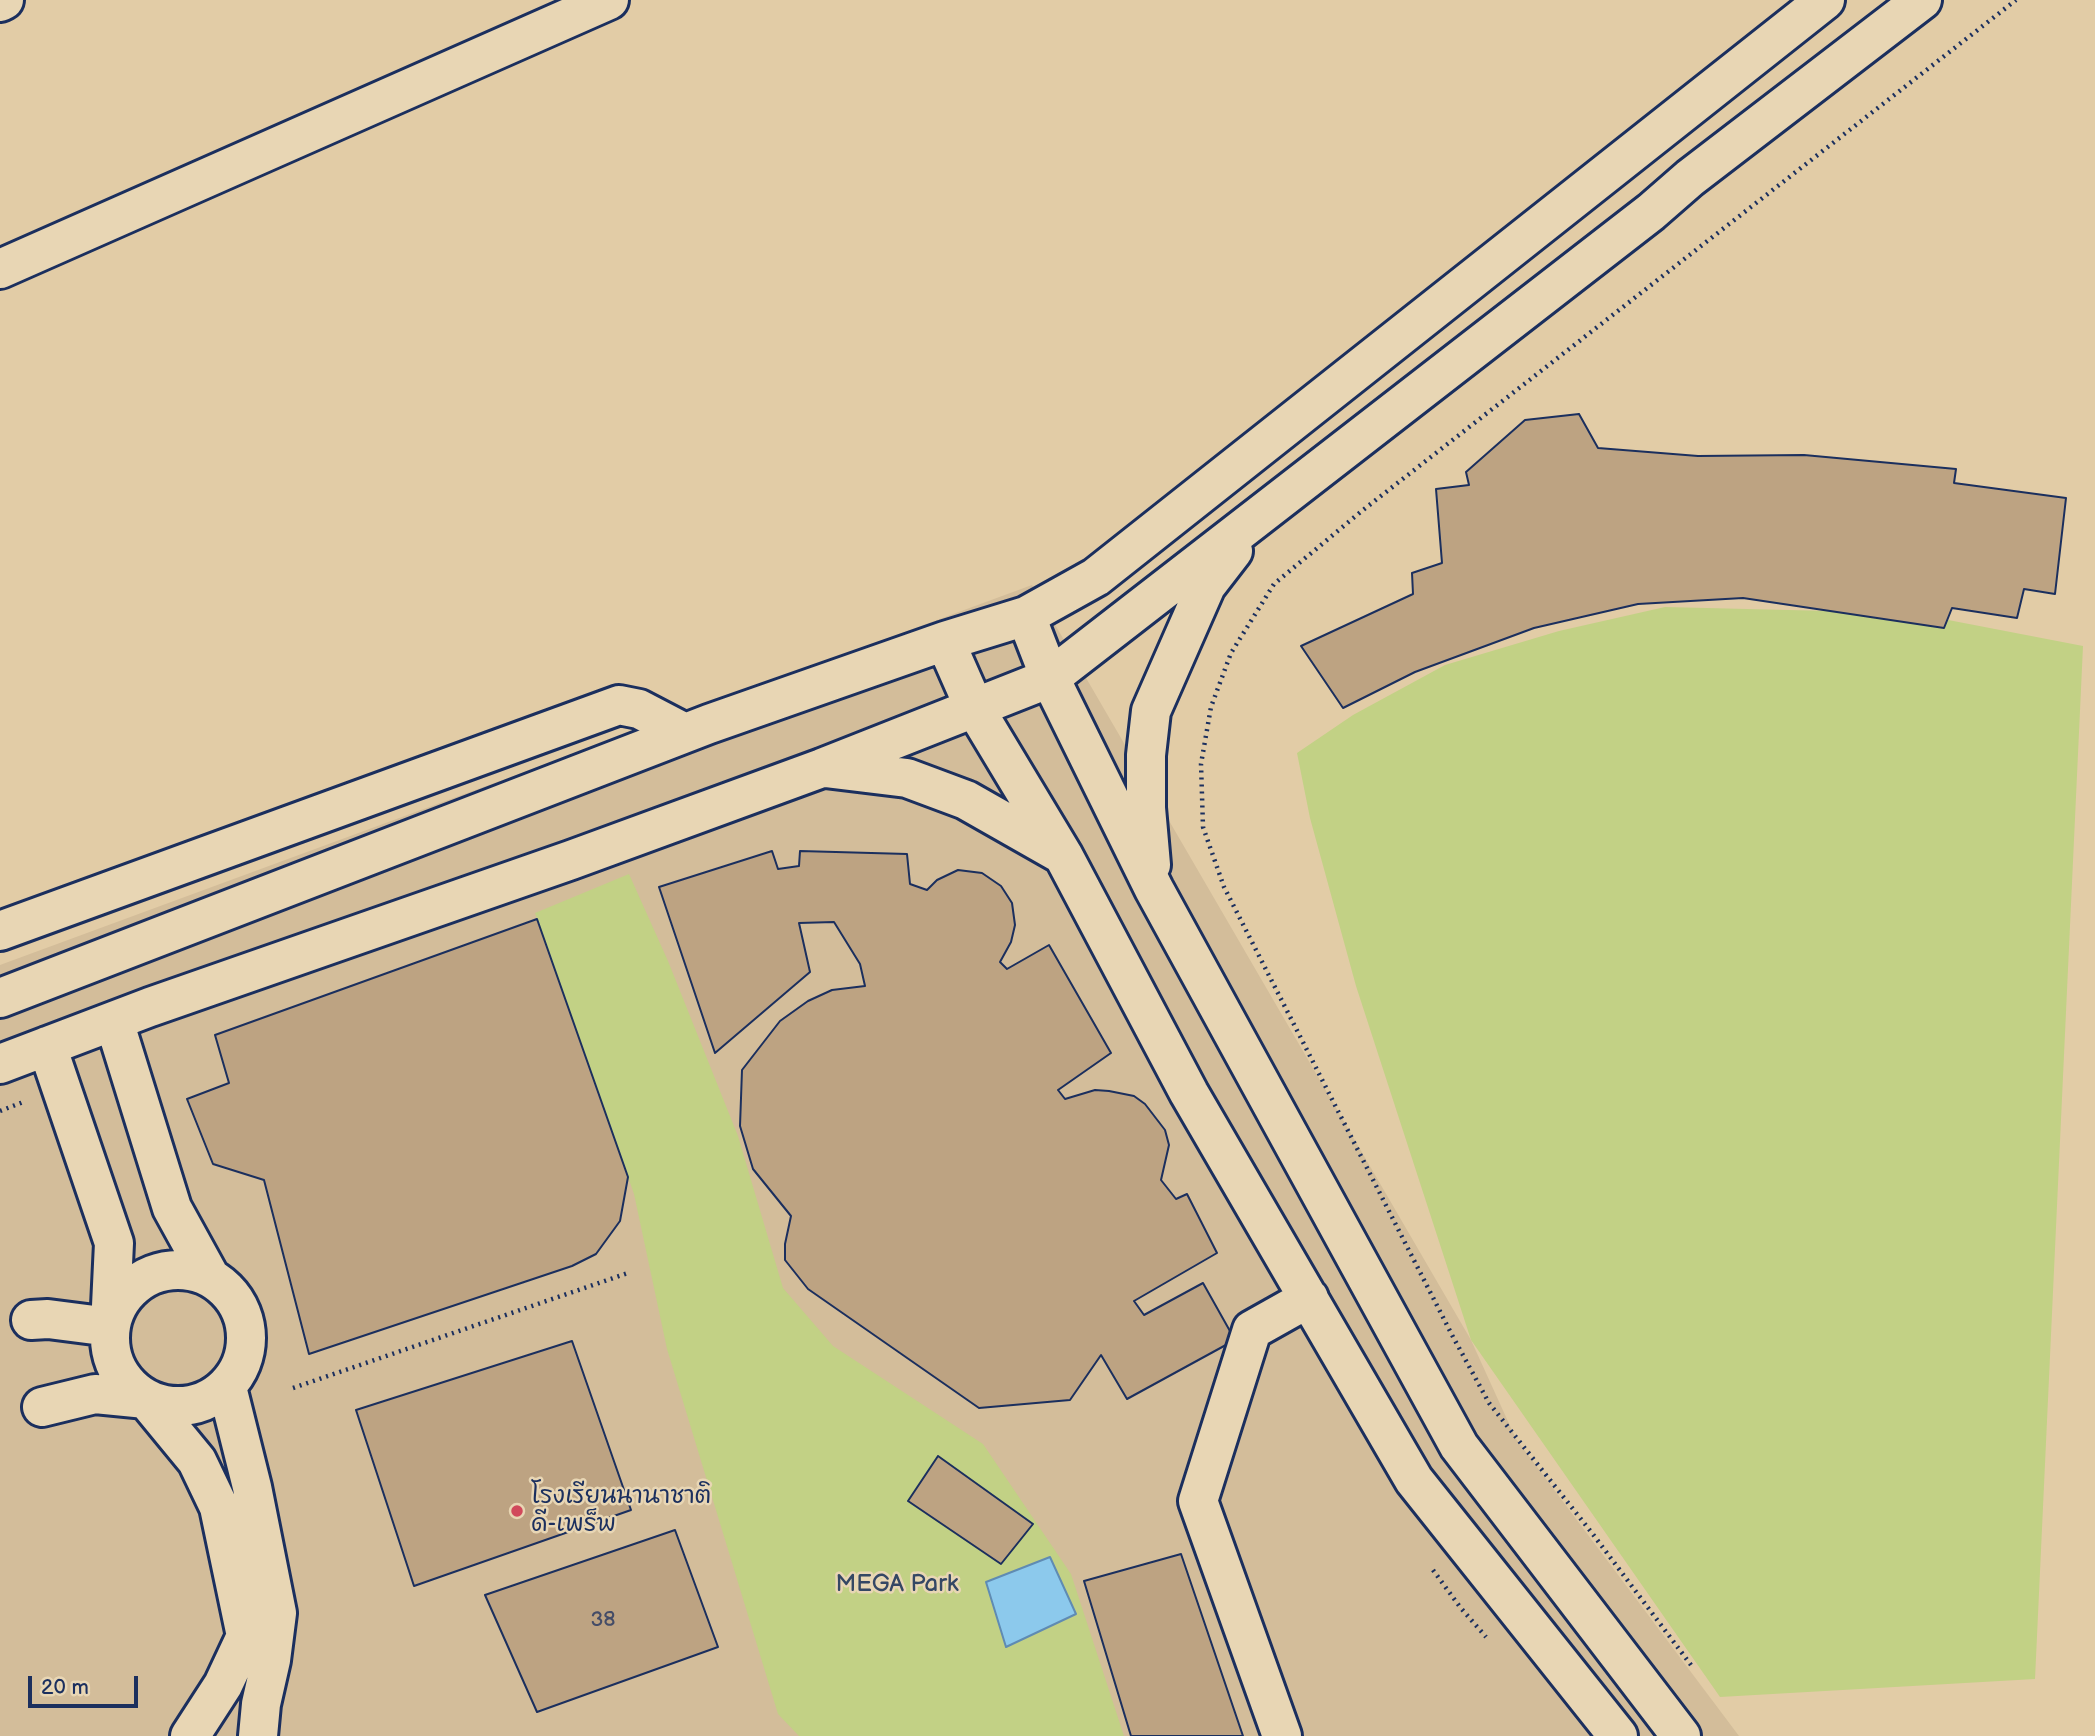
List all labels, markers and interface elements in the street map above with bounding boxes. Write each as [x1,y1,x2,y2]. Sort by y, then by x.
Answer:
place label: โรงเรียนนานาชาติ ดี-เพร็พ [531,1483,711,1539]
marker: โรงเรียนนานาชาติ ดี-เพร็พ [509,1503,525,1519]
park label: MEGA Park [835,1571,959,1599]
house number: 38 [590,1608,616,1634]
scale bar [32,1662,142,1706]
text: 20 m [41,1675,89,1700]

